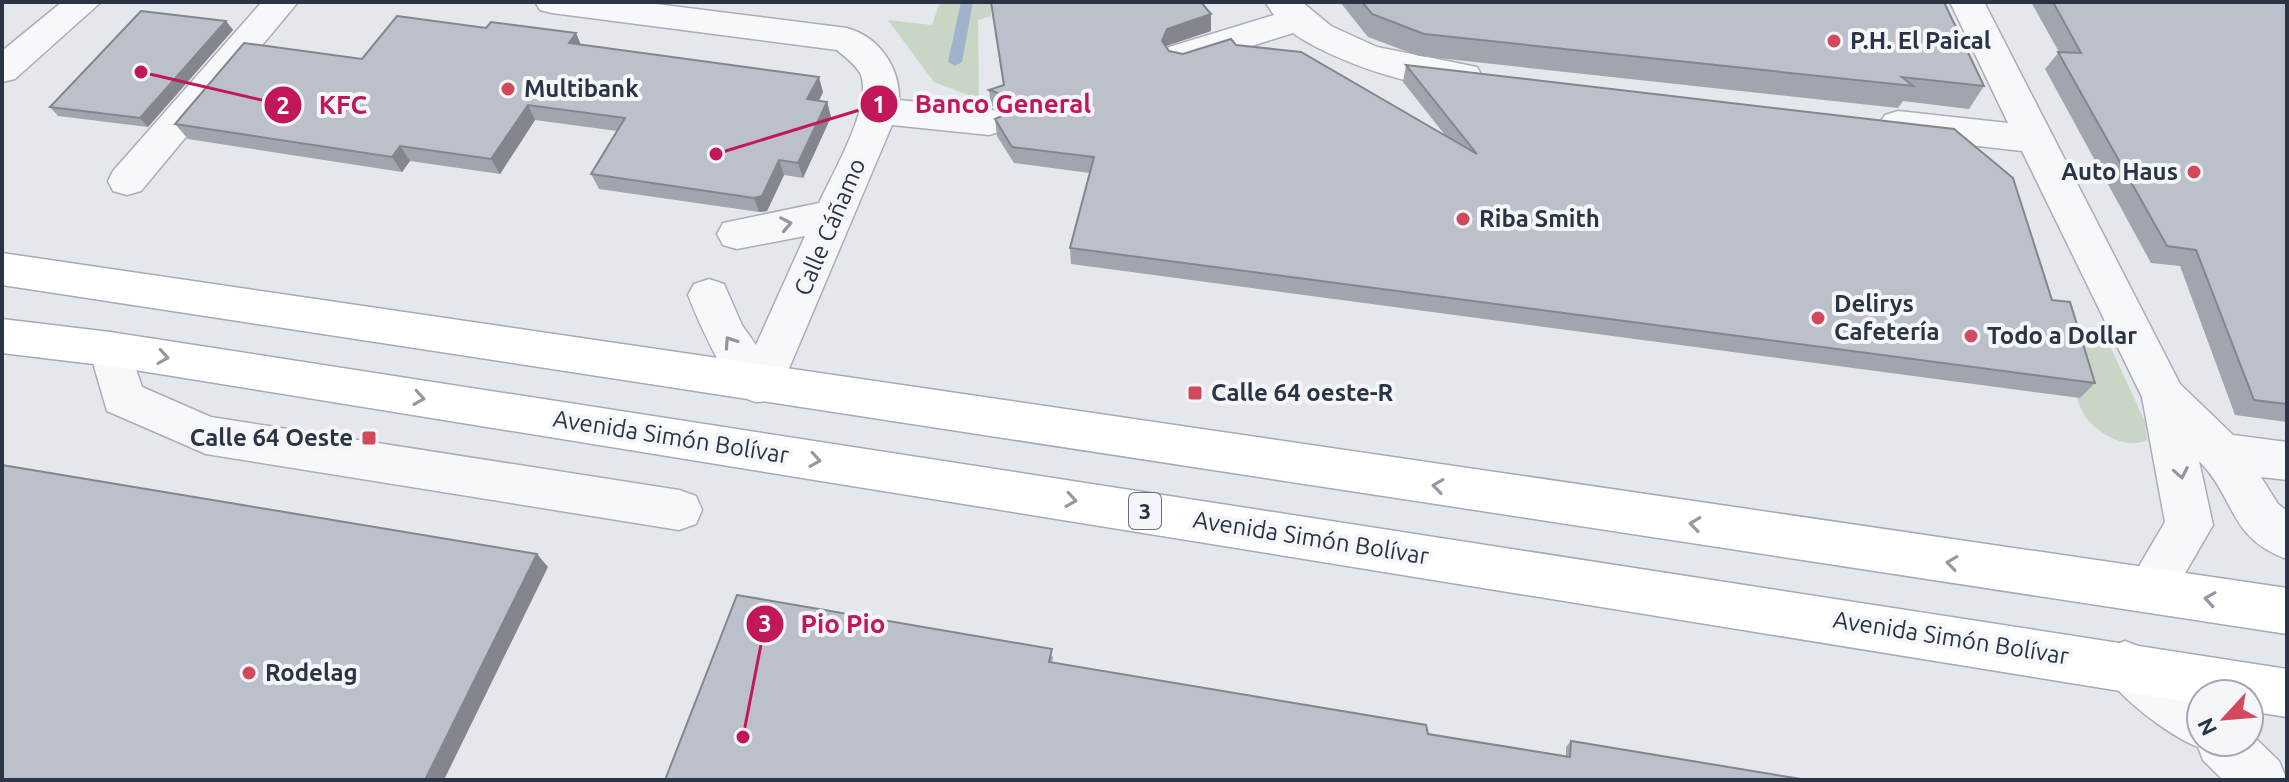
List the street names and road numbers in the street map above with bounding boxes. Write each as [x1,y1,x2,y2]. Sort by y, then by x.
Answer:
street label: Calle Cáñamo [789,154,871,299]
street label: Avenida Simón Bolívar [551,405,791,468]
road number: 3 [1129,493,1161,529]
street label: Avenida Simón Bolívar [1191,506,1431,569]
street label: Avenida Simón Bolívar [1831,606,2071,669]

